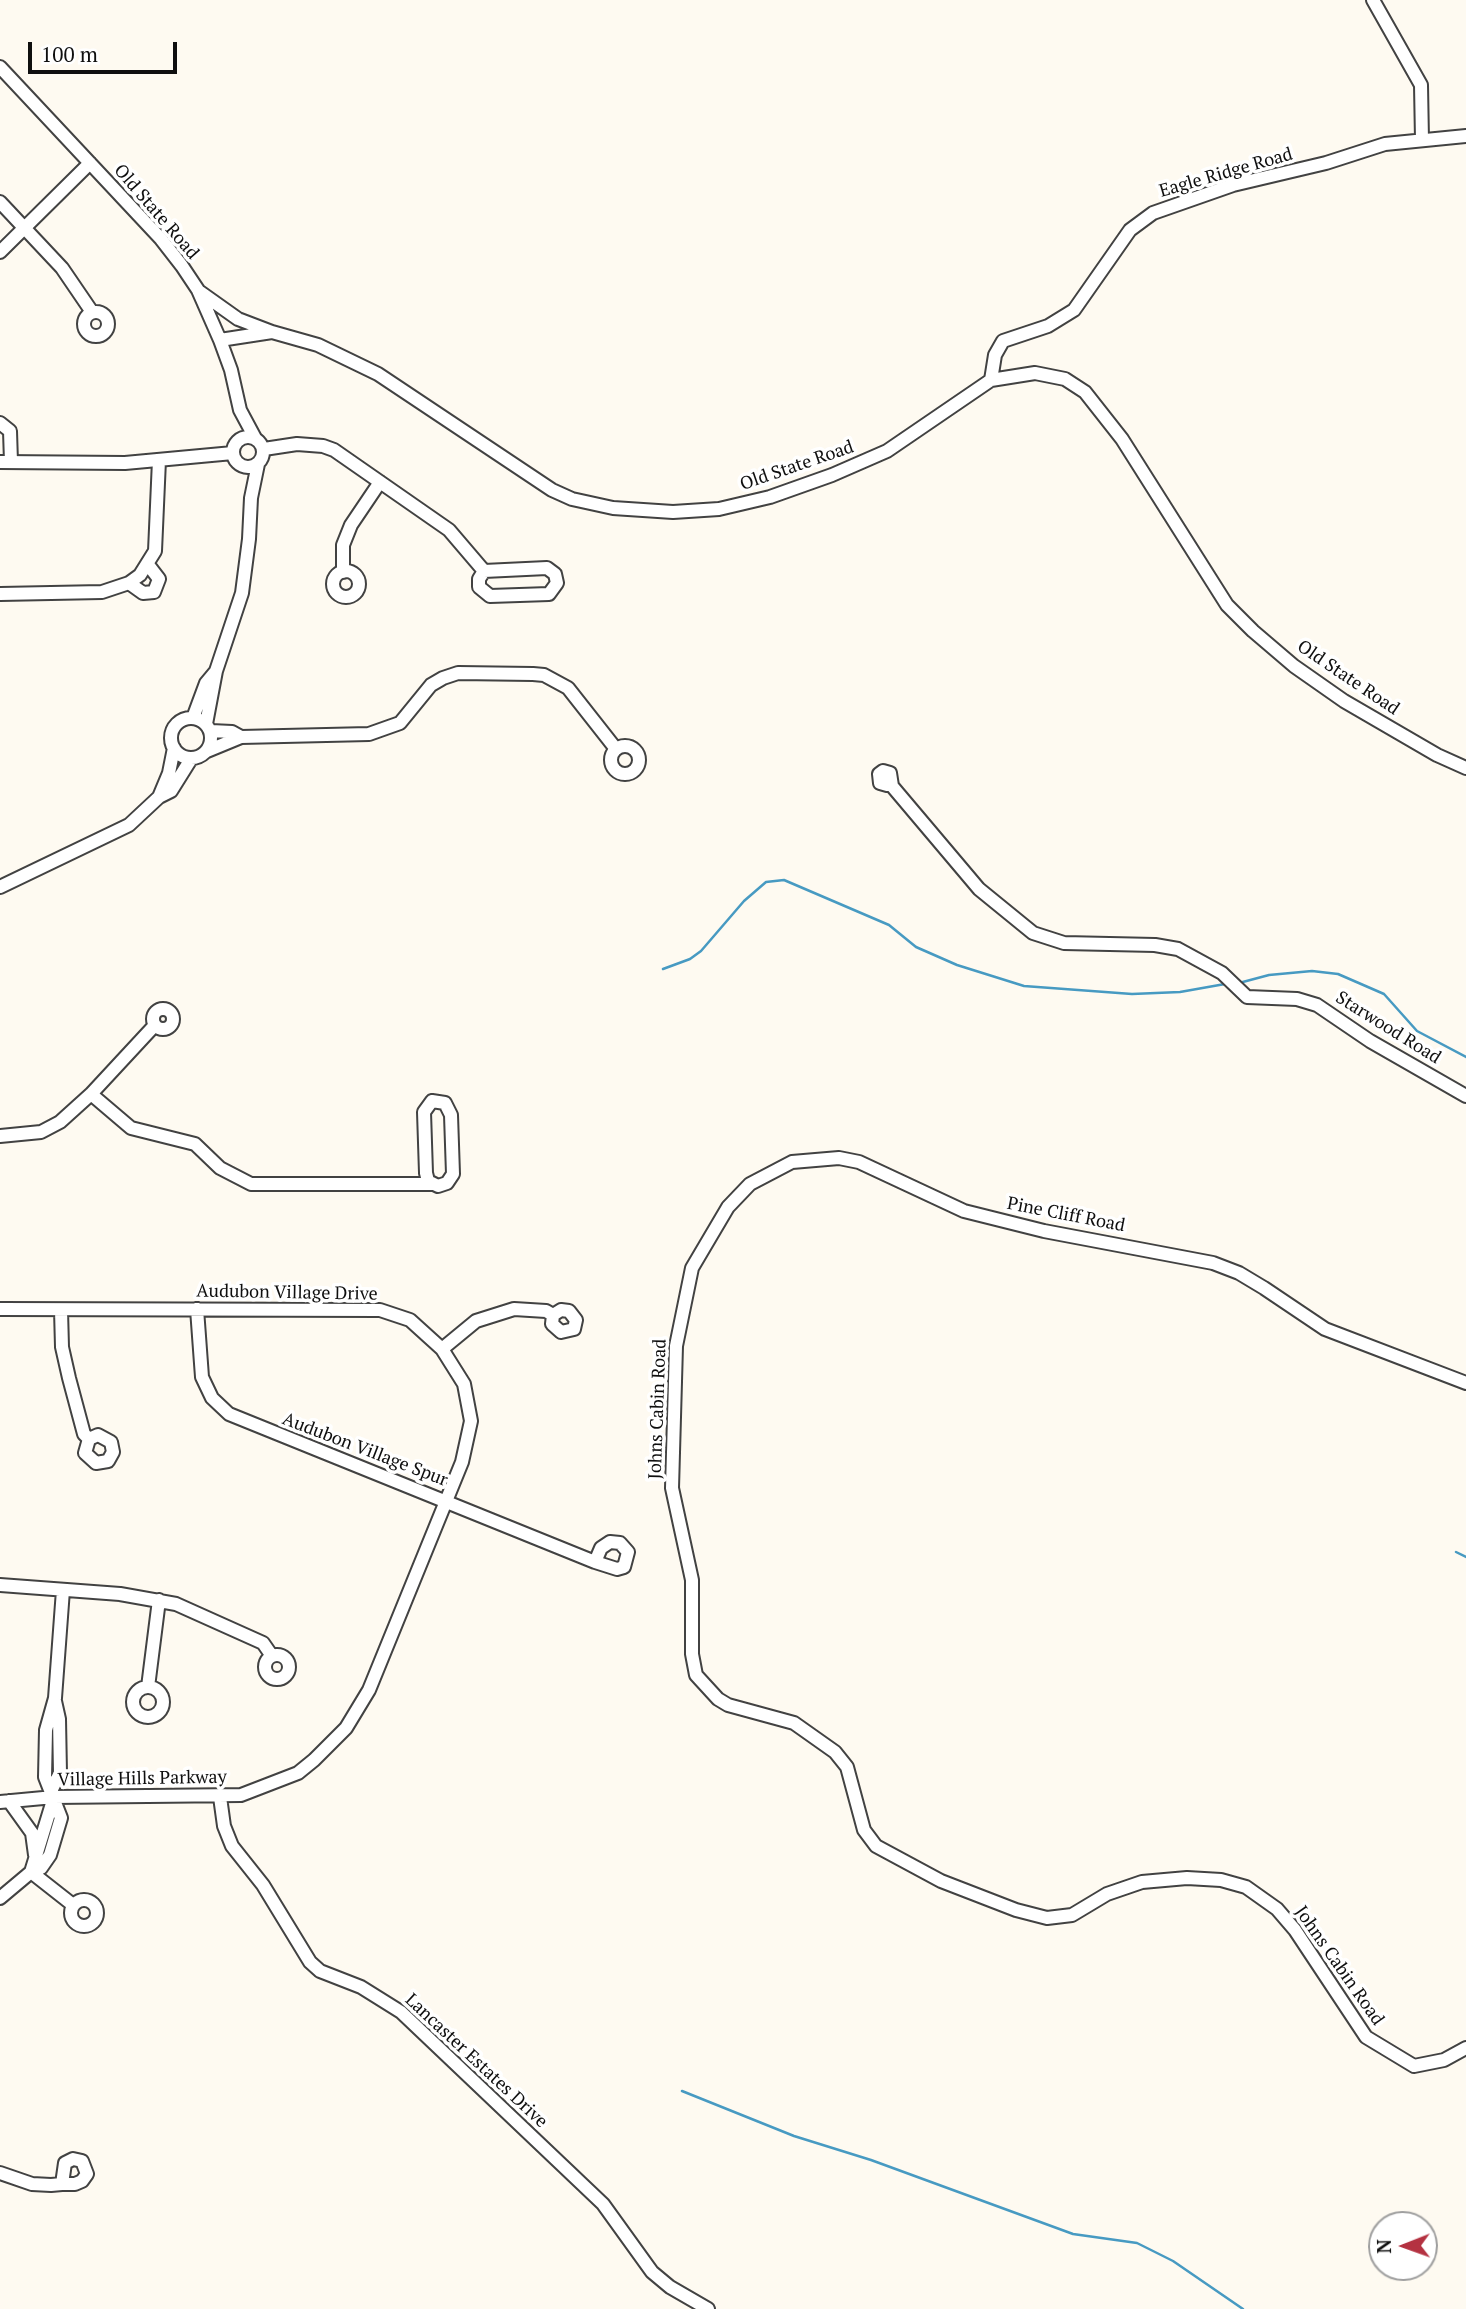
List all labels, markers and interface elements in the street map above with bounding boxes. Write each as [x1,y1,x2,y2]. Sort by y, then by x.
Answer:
scale bar [32,28,180,72]
text: 100 m [41,40,98,68]
street label: Eagle Ridge Road [1157,144,1295,202]
street label: Old State Road [109,160,203,264]
street label: Old State Road [737,436,857,496]
street label: Old State Road [1293,636,1403,720]
street label: Starwood Road [1331,987,1445,1069]
street label: Pine Cliff Road [1005,1193,1127,1237]
street label: Audubon Village Drive [196,1281,378,1305]
street label: Johns Cabin Road [645,1338,671,1480]
street label: Audubon Village Spur [279,1408,451,1492]
street label: Village Hills Parkway [57,1767,227,1791]
street label: Johns Cabin Road [1290,1902,1388,2030]
street label: Lancaster Estates Drive [400,1989,552,2133]
north arrow [1368,2211,1438,2281]
text: N [1371,2239,1396,2254]

